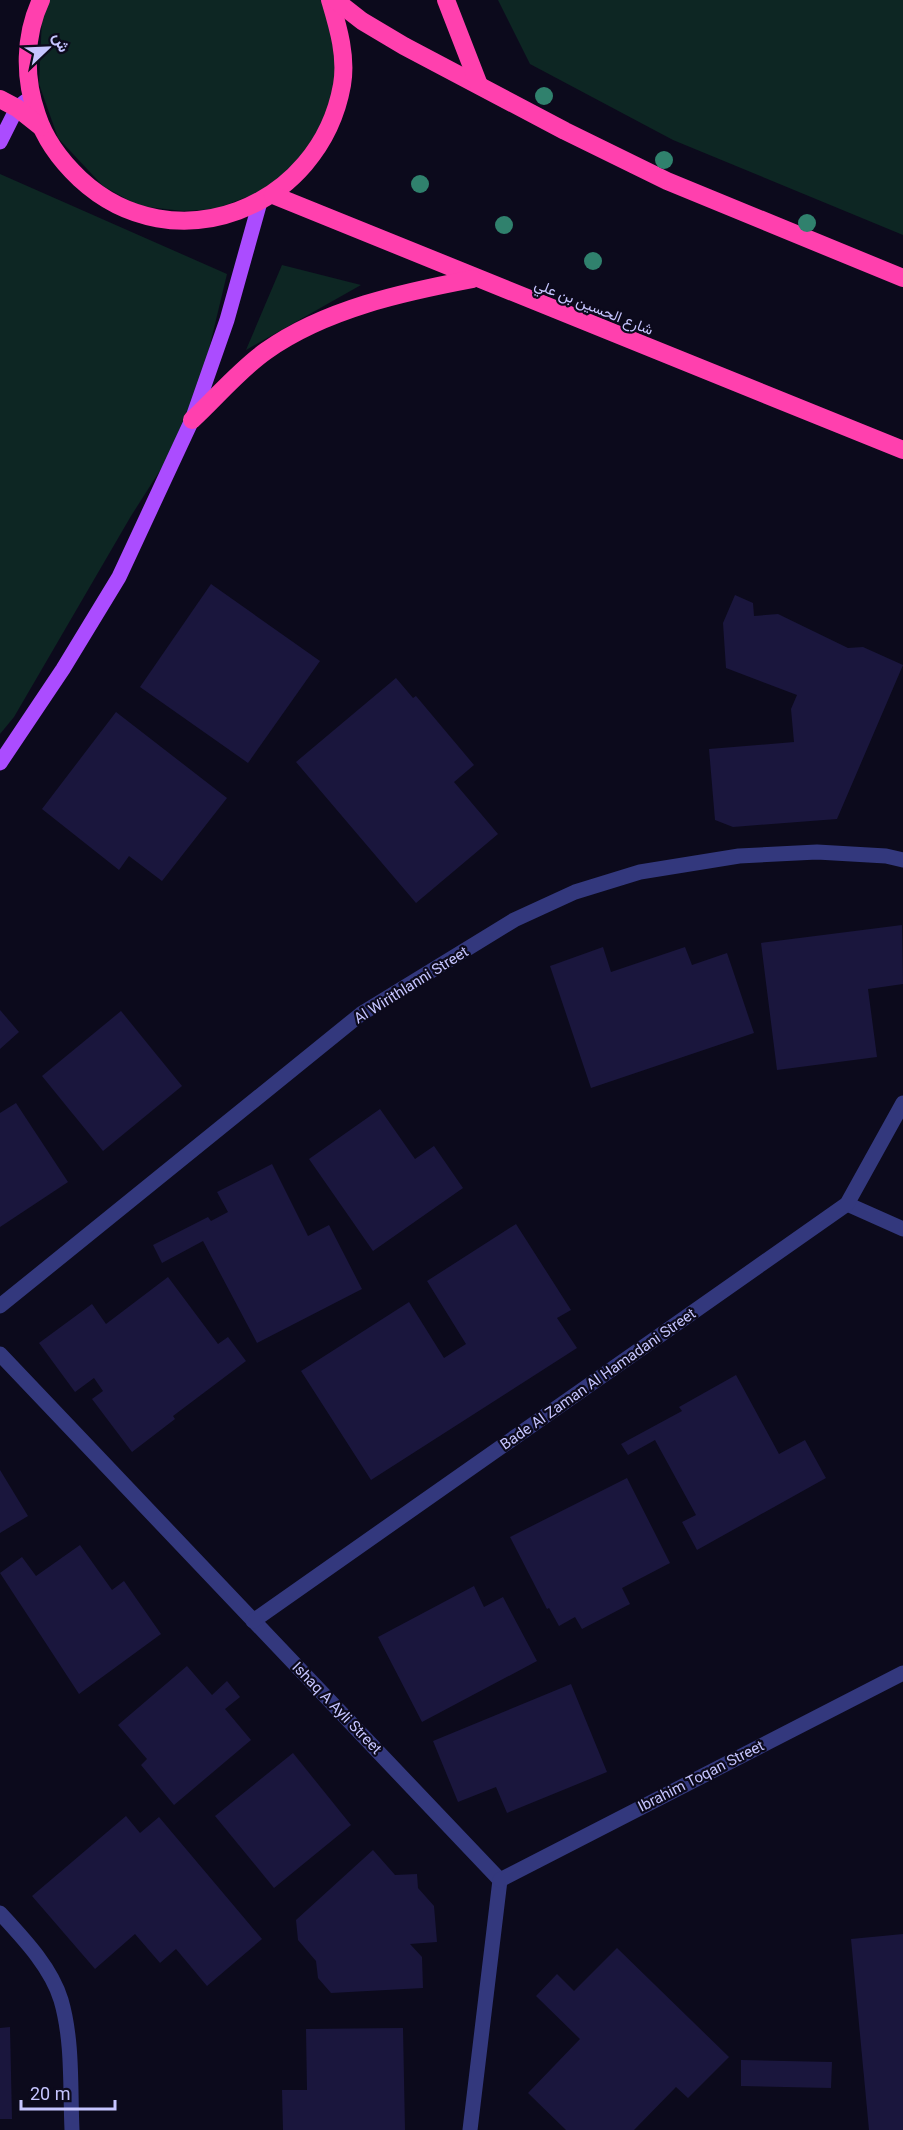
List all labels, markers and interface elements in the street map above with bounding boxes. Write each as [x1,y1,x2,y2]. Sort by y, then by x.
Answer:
north arrow [18,18,78,78]
text: ش [49,30,74,55]
street label: شارع الحسين بن علي [531,275,656,343]
street label: Al Wirithlanni Street [351,943,472,1027]
street label: Bade Al Zaman Al Hamadani Street [497,1304,699,1454]
street label: Ishaq A Ayli Street [288,1658,386,1758]
street label: Ibrahim Toqan Street [635,1736,767,1816]
scale bar [21,2073,116,2111]
text: 20 m [30,2083,70,2104]

